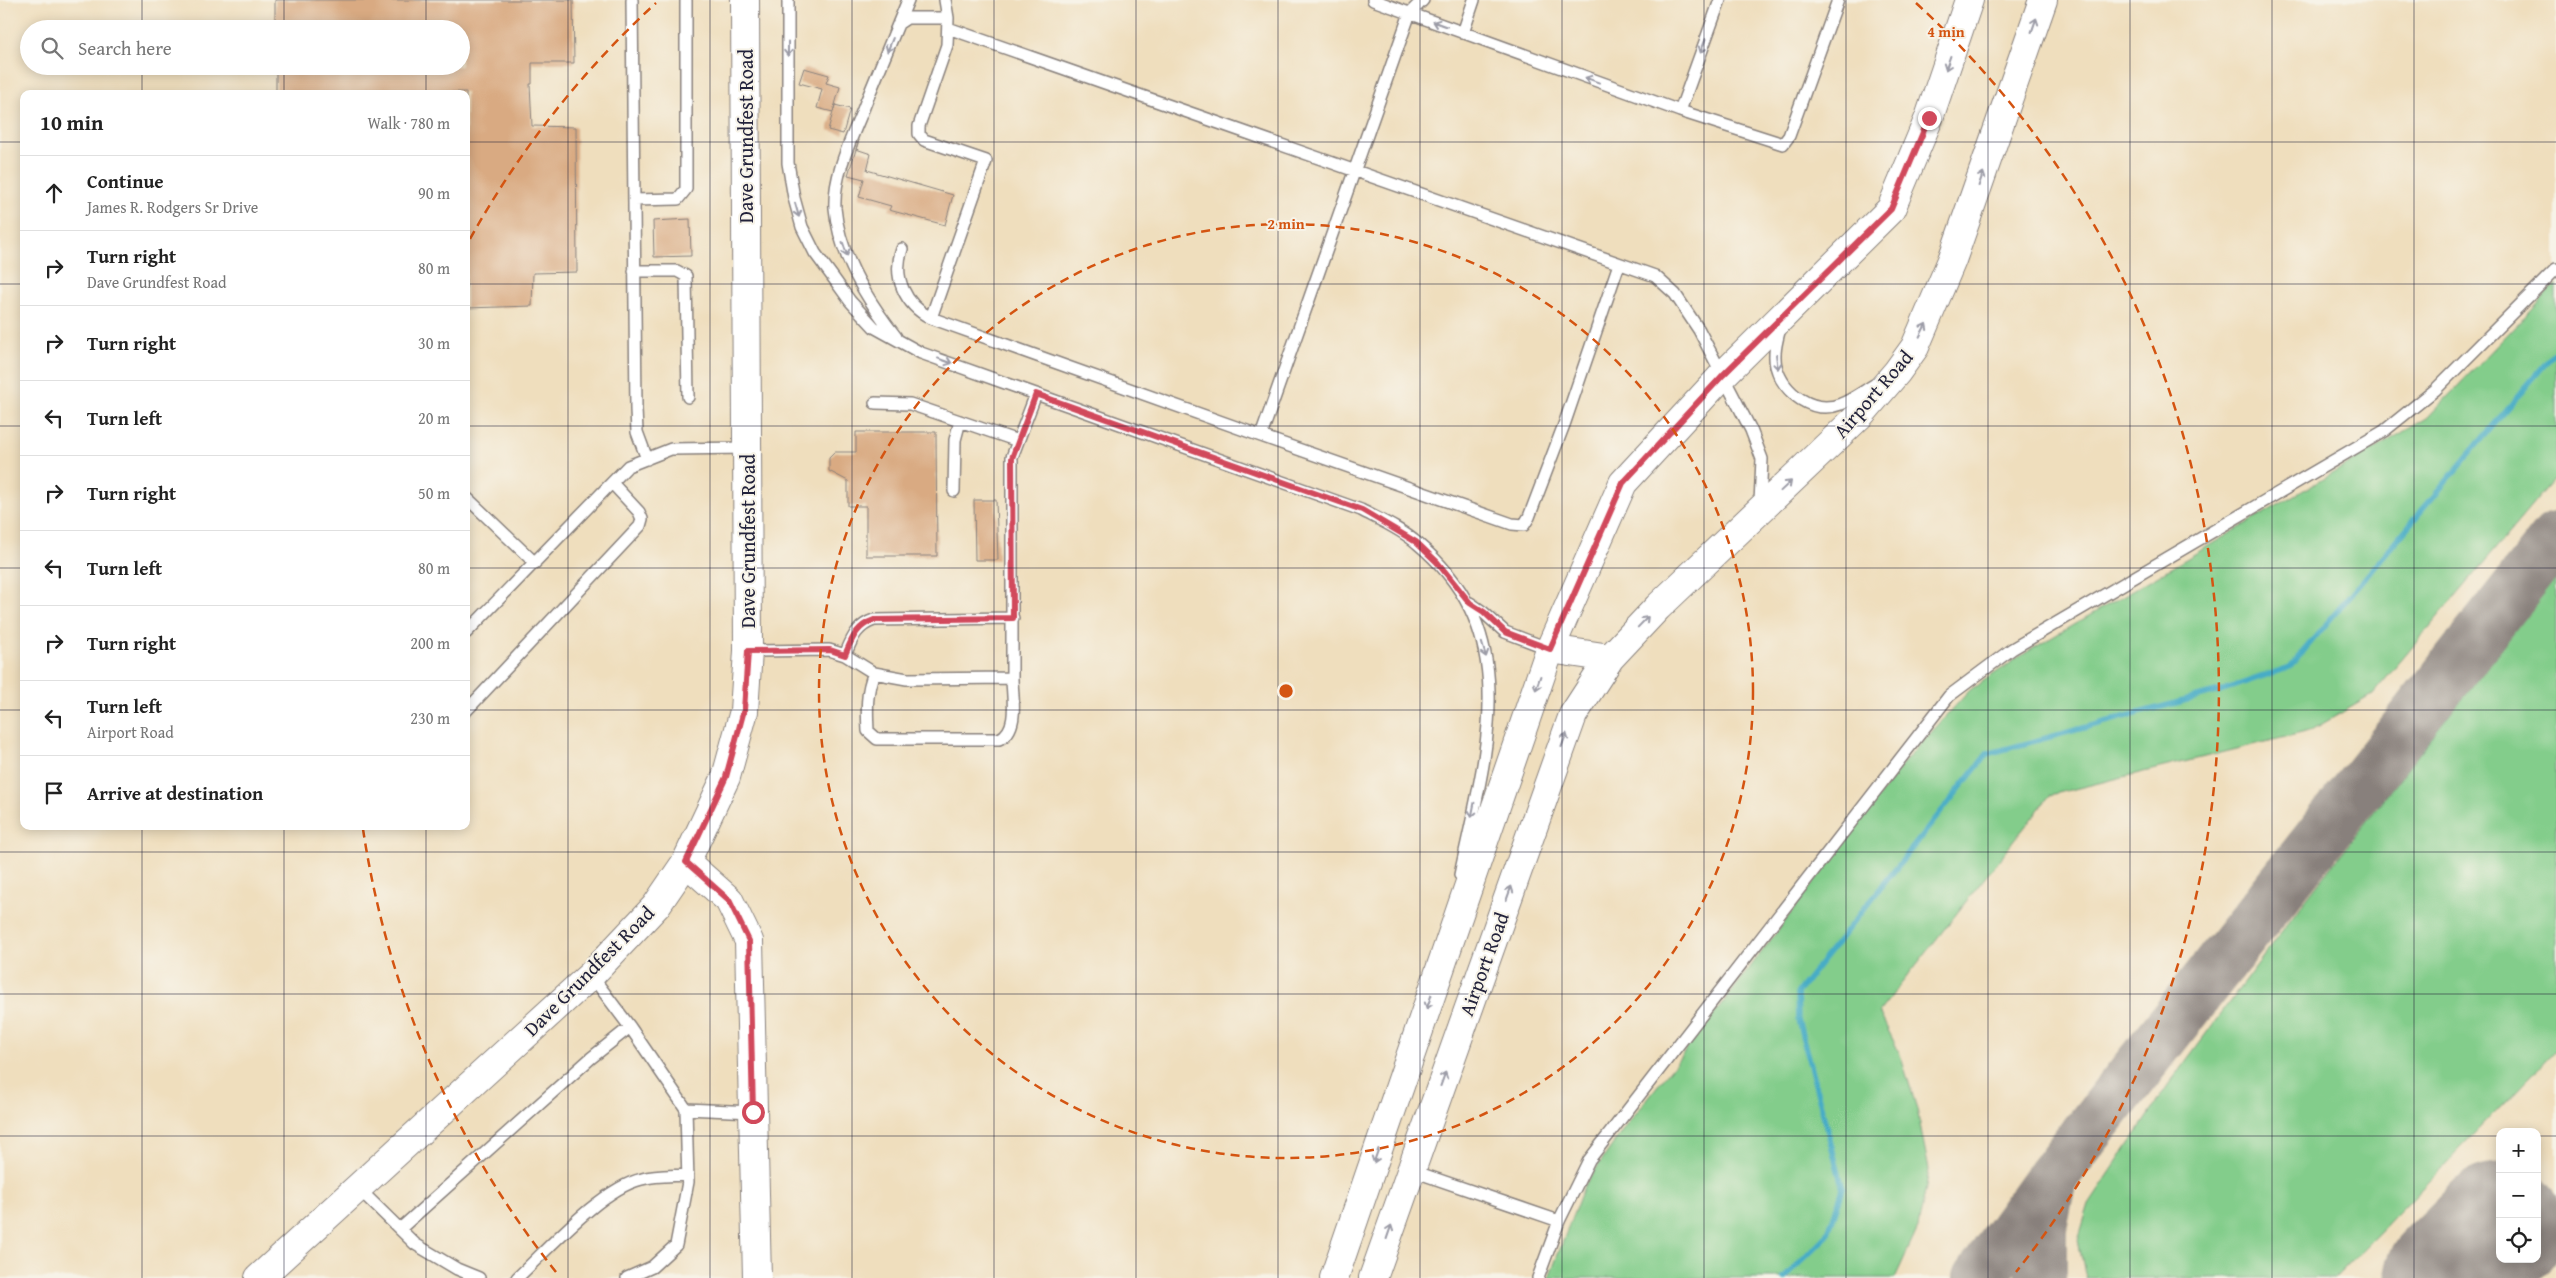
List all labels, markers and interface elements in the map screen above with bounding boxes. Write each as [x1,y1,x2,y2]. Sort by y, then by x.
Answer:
one-way arrow [2030,18,2039,34]
one-way arrow [1433,19,1448,28]
search box [20,20,470,75]
text: 4 min [1927,21,1965,42]
icon: search [38,34,66,62]
text: Search here [78,34,172,62]
one-way arrow [884,37,894,52]
one-way arrow [1698,38,1707,53]
one-way arrow [783,40,793,56]
street label: Dave Grundfest Road [731,48,760,223]
one-way arrow [1943,54,1952,70]
one-way arrow [1585,75,1601,84]
text: 10 min [40,107,103,138]
route end [1918,107,1941,130]
text: Walk · 780 m [367,111,450,135]
text: Continue [87,167,164,195]
one-way arrow [1977,171,1986,187]
icon: ahead [40,179,68,207]
text: 90 m [418,181,450,205]
text: James R. Rodgers Sr Drive [87,195,258,219]
one-way arrow [793,202,803,218]
text: 2 min [1267,213,1305,234]
one-way arrow [841,241,851,257]
text: Turn right [87,242,176,270]
icon: right [40,254,68,282]
text: 80 m [418,256,450,280]
text: Dave Grundfest Road [87,270,227,294]
one-way arrow [1918,323,1928,338]
icon: right [40,329,68,357]
text: Turn right [87,329,176,357]
text: 30 m [418,331,450,355]
street label: Airport Road [1826,343,1919,444]
one-way arrow [1772,353,1782,369]
one-way arrow [937,357,952,366]
icon: left [40,404,68,432]
text: Turn left [87,404,162,432]
text: 20 m [418,406,450,430]
street label: Dave Grundfest Road [733,453,762,628]
icon: right [40,479,68,507]
text: Turn right [87,479,176,507]
one-way arrow [1780,480,1793,492]
text: 50 m [418,481,450,505]
icon: left [40,554,68,582]
text: Turn left [87,554,162,582]
text: 80 m [418,556,450,580]
one-way arrow [1637,616,1649,629]
icon: right [40,629,68,657]
text: Turn right [87,629,176,657]
text: 200 m [410,631,450,655]
one-way arrow [1479,642,1489,658]
one-way arrow [1533,674,1543,690]
centre of rings [1277,682,1295,700]
text: Turn left [87,692,162,720]
icon: left [40,704,68,732]
text: 230 m [410,706,450,730]
text: Airport Road [87,720,174,744]
one-way arrow [1560,732,1569,748]
icon: arrive [40,779,68,807]
text: Arrive at destination [87,779,263,807]
one-way arrow [1468,802,1477,818]
one-way arrow [1505,885,1514,901]
street label: Dave Grundfest Road [517,899,661,1043]
street label: Airport Road [1451,908,1516,1020]
one-way arrow [1424,994,1433,1009]
one-way arrow [1439,1071,1448,1087]
route start [742,1101,765,1124]
map controls [2496,1128,2541,1263]
button: + [2496,1128,2541,1173]
one-way arrow [1371,1148,1380,1163]
button: − [2496,1173,2541,1218]
button: locate [2496,1218,2541,1263]
one-way arrow [1385,1225,1394,1240]

